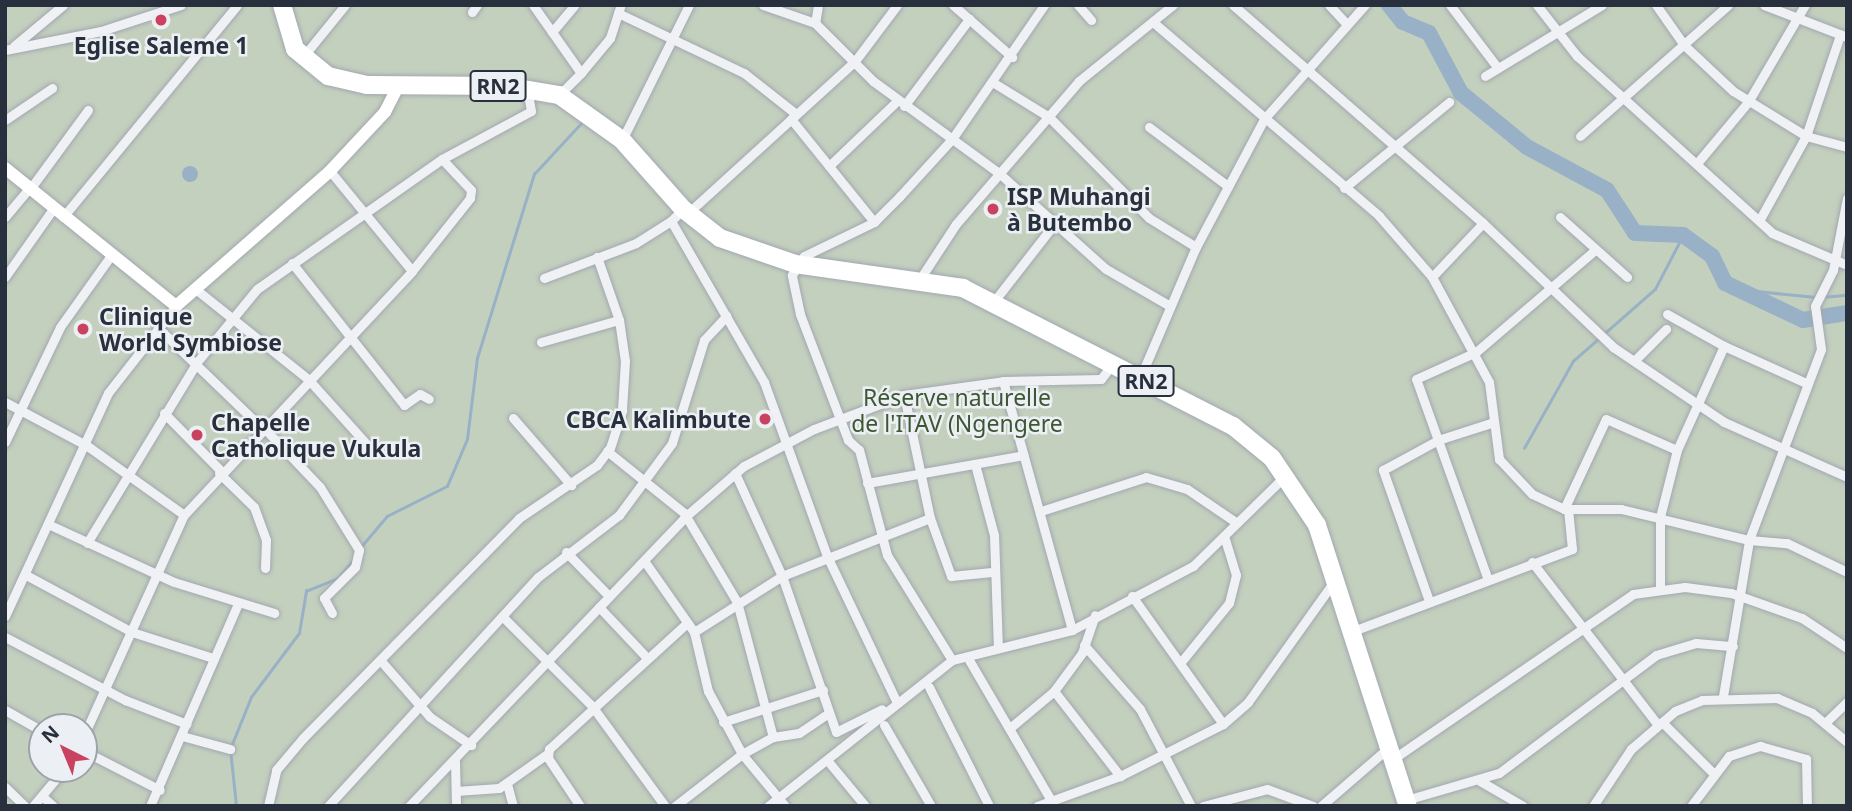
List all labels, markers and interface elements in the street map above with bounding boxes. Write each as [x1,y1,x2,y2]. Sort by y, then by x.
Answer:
marker: Eglise Saleme 1 [153,12,169,28]
place label: Eglise Saleme 1 [74,31,248,59]
road number: RN2 [468,68,528,104]
place label: ISP Muhangi à Butembo [1007,182,1151,236]
marker: ISP Muhangi à Butembo [985,201,1001,217]
place label: Clinique World Symbiose [99,302,282,356]
marker: Clinique World Symbiose [73,319,93,339]
road number: RN2 [1116,364,1176,398]
park label: Réserve naturelle de l'ITAV (Ngengere [851,383,1063,437]
place label: CBCA Kalimbute [566,405,751,433]
place label: Chapelle Catholique Vukula [211,408,421,462]
marker: CBCA Kalimbute [757,411,773,427]
marker: Chapelle Catholique Vukula [189,427,205,443]
north arrow [28,713,98,783]
text: N [36,719,65,749]

